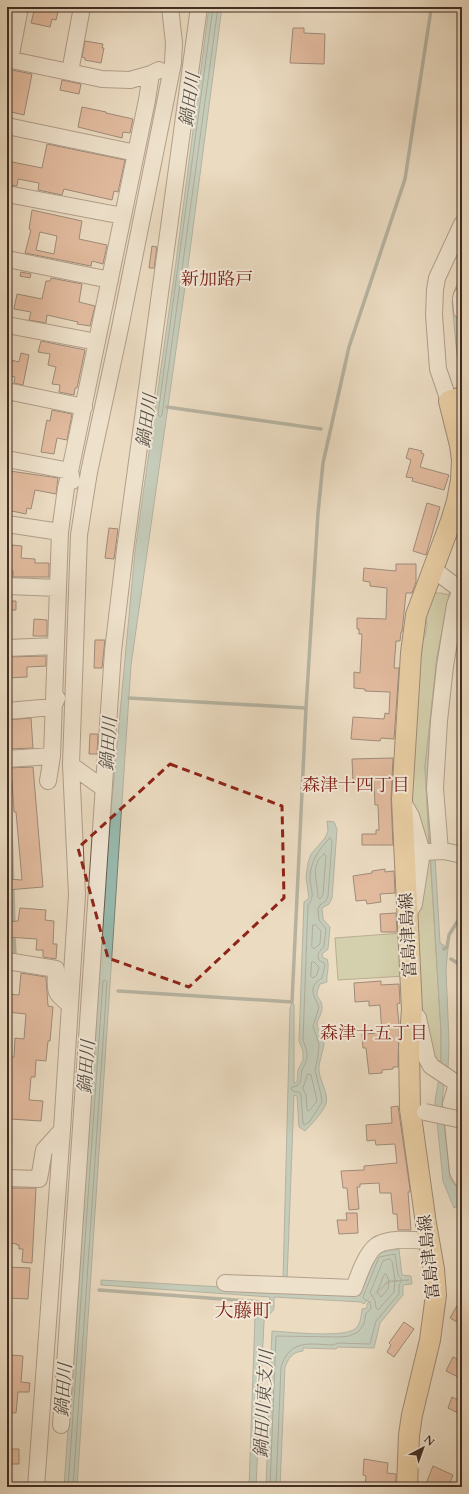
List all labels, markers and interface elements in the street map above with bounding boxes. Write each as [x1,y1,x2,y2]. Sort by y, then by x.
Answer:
water label: 鍋田川 [174,70,206,128]
district label: 新加路戸 [181,267,253,292]
water label: 鍋田川 [131,391,163,449]
water label: 鍋田川 [95,714,123,772]
district label: 森津十四丁目 [302,773,410,798]
street label: 富島津島線 [394,892,422,978]
district label: 森津十五丁目 [320,1021,428,1046]
water label: 鍋田川 [73,1037,101,1095]
street label: 富島津島線 [413,1214,445,1300]
district label: 大藤町 [214,1298,272,1324]
water label: 鍋田川東支川 [249,1347,279,1459]
water label: 鍋田川 [50,1360,78,1418]
north arrow [403,1428,443,1468]
text: N [421,1432,438,1450]

